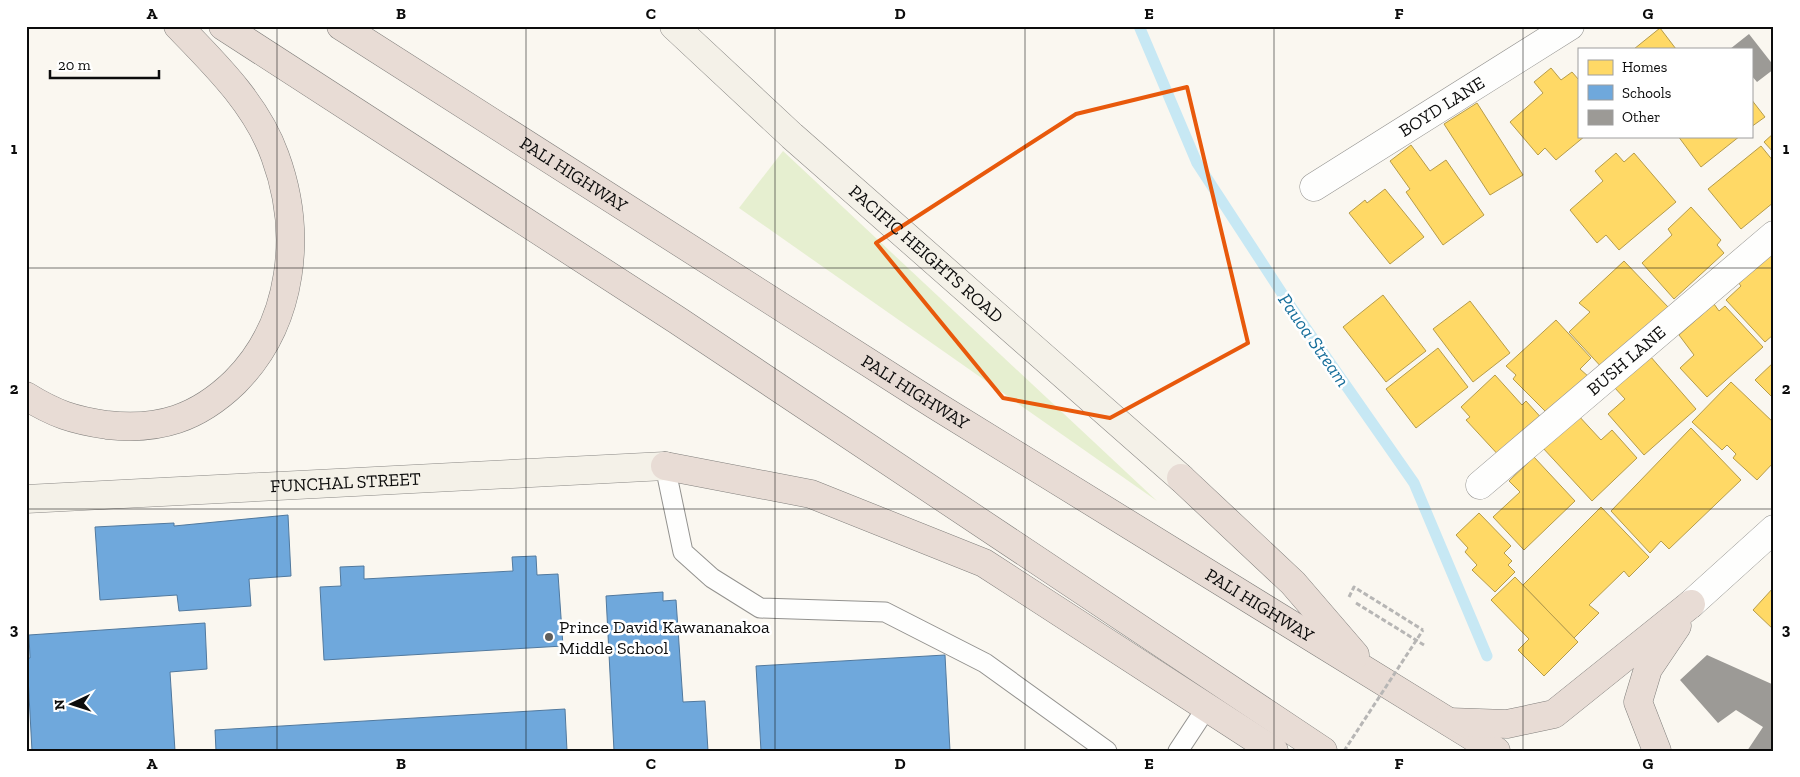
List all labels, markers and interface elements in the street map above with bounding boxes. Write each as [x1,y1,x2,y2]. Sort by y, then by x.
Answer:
text: A [147,4,158,23]
text: B [396,4,406,23]
text: C [646,4,656,23]
text: D [894,4,906,23]
text: E [1144,4,1154,23]
text: F [1394,4,1404,23]
text: G [1643,4,1654,23]
scale bar [50,48,159,80]
legend [1578,48,1752,138]
text: 20 m [58,56,91,74]
text: Homes [1622,58,1667,76]
street label: BOYD LANE [1395,72,1489,142]
text: Schools [1622,84,1671,102]
text: Other [1622,108,1660,126]
street label: PALI HIGHWAY [516,132,632,217]
text: 1 [11,139,18,158]
text: 1 [1783,139,1790,158]
street label: PACIFIC HEIGHTS ROAD [845,180,1008,328]
water label: Pauoa Stream [1273,289,1355,391]
street label: BUSH LANE [1582,321,1670,400]
street label: PALI HIGHWAY [857,350,973,434]
text: 2 [10,379,19,398]
text: 2 [1782,379,1791,398]
street label: FUNCHAL STREET [270,468,421,497]
street label: PALI HIGHWAY [1201,564,1318,647]
place label: Prince David Kawananakoa Middle School [559,616,770,659]
text: 3 [10,620,19,639]
text: 3 [1782,620,1791,639]
marker: Prince David Kawananakoa Middle School [543,631,555,643]
north arrow [48,680,98,730]
text: N [51,699,68,711]
text: A [147,754,158,773]
text: B [396,754,406,773]
text: C [646,754,656,773]
text: D [894,754,906,773]
text: E [1144,754,1154,773]
text: F [1394,754,1404,773]
text: G [1643,754,1654,773]

